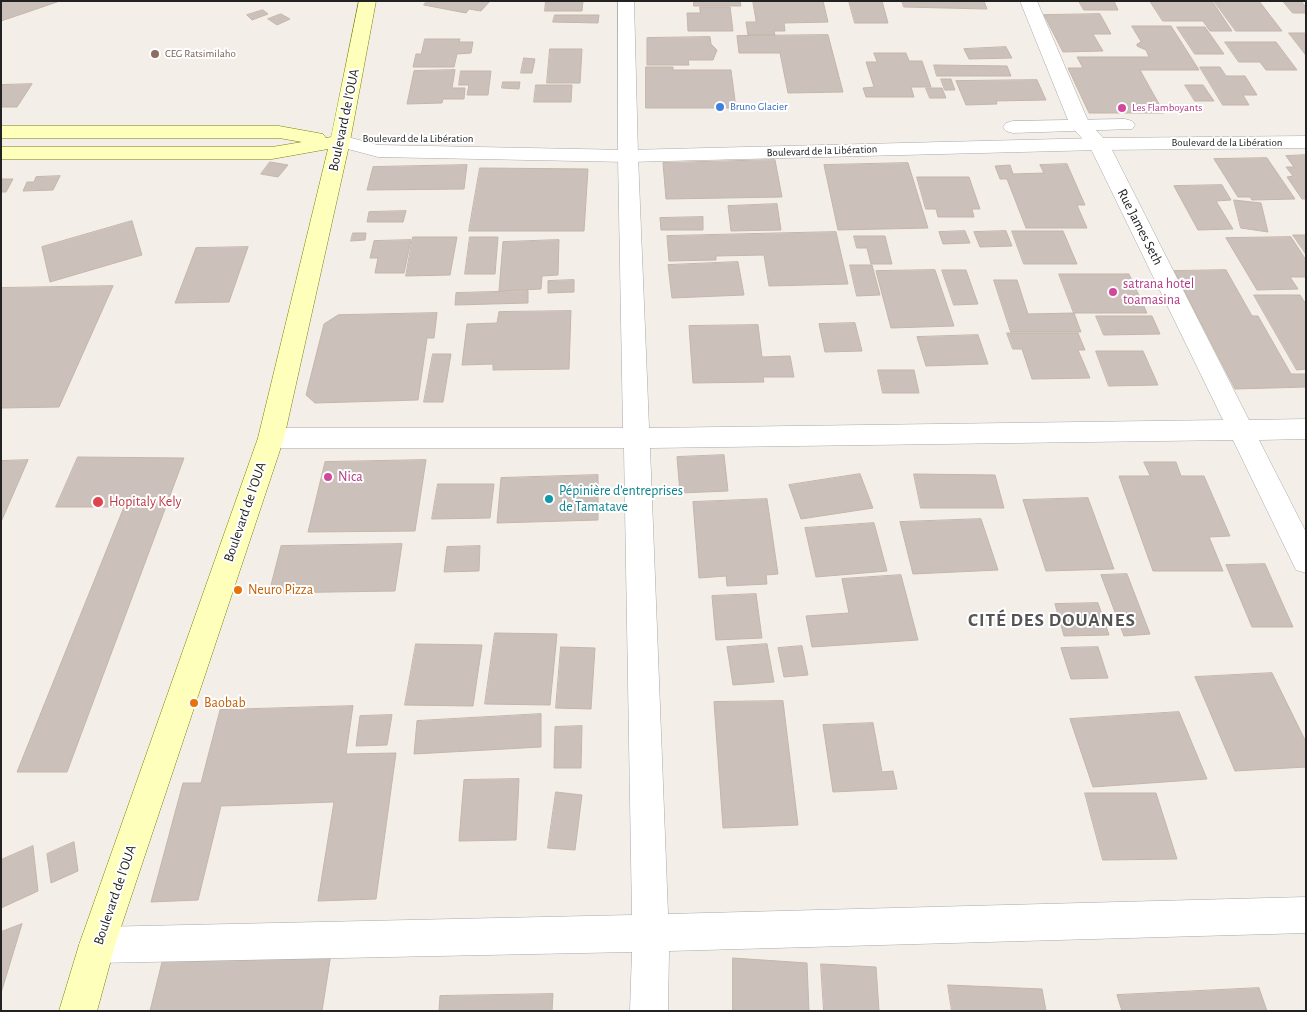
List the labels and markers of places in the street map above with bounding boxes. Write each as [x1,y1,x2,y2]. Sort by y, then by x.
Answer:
place label: CEG Ratsimilaho [165,47,236,61]
marker: CEG Ratsimilaho [149,48,161,60]
place label: Bruno Glacier [730,100,788,114]
marker: Bruno Glacier [714,101,726,113]
place label: Les Flamboyants [1132,101,1202,115]
marker: Les Flamboyants [1116,102,1128,114]
place label: satrana hotel toamasina [1123,276,1194,308]
marker: satrana hotel toamasina [1107,286,1119,298]
place label: Nica [338,469,363,485]
marker: Nica [322,471,334,483]
place label: Pépinière d'entreprises de Tamatave [559,483,683,516]
marker: Pépinière d'entreprises de Tamatave [543,493,555,505]
place label: Hopitaly Kely [109,494,182,510]
marker: Hopitaly Kely [91,495,105,509]
place label: Neuro Pizza [248,582,313,598]
marker: Neuro Pizza [232,584,244,596]
place label: Baobab [204,695,246,711]
marker: Baobab [188,697,200,709]

